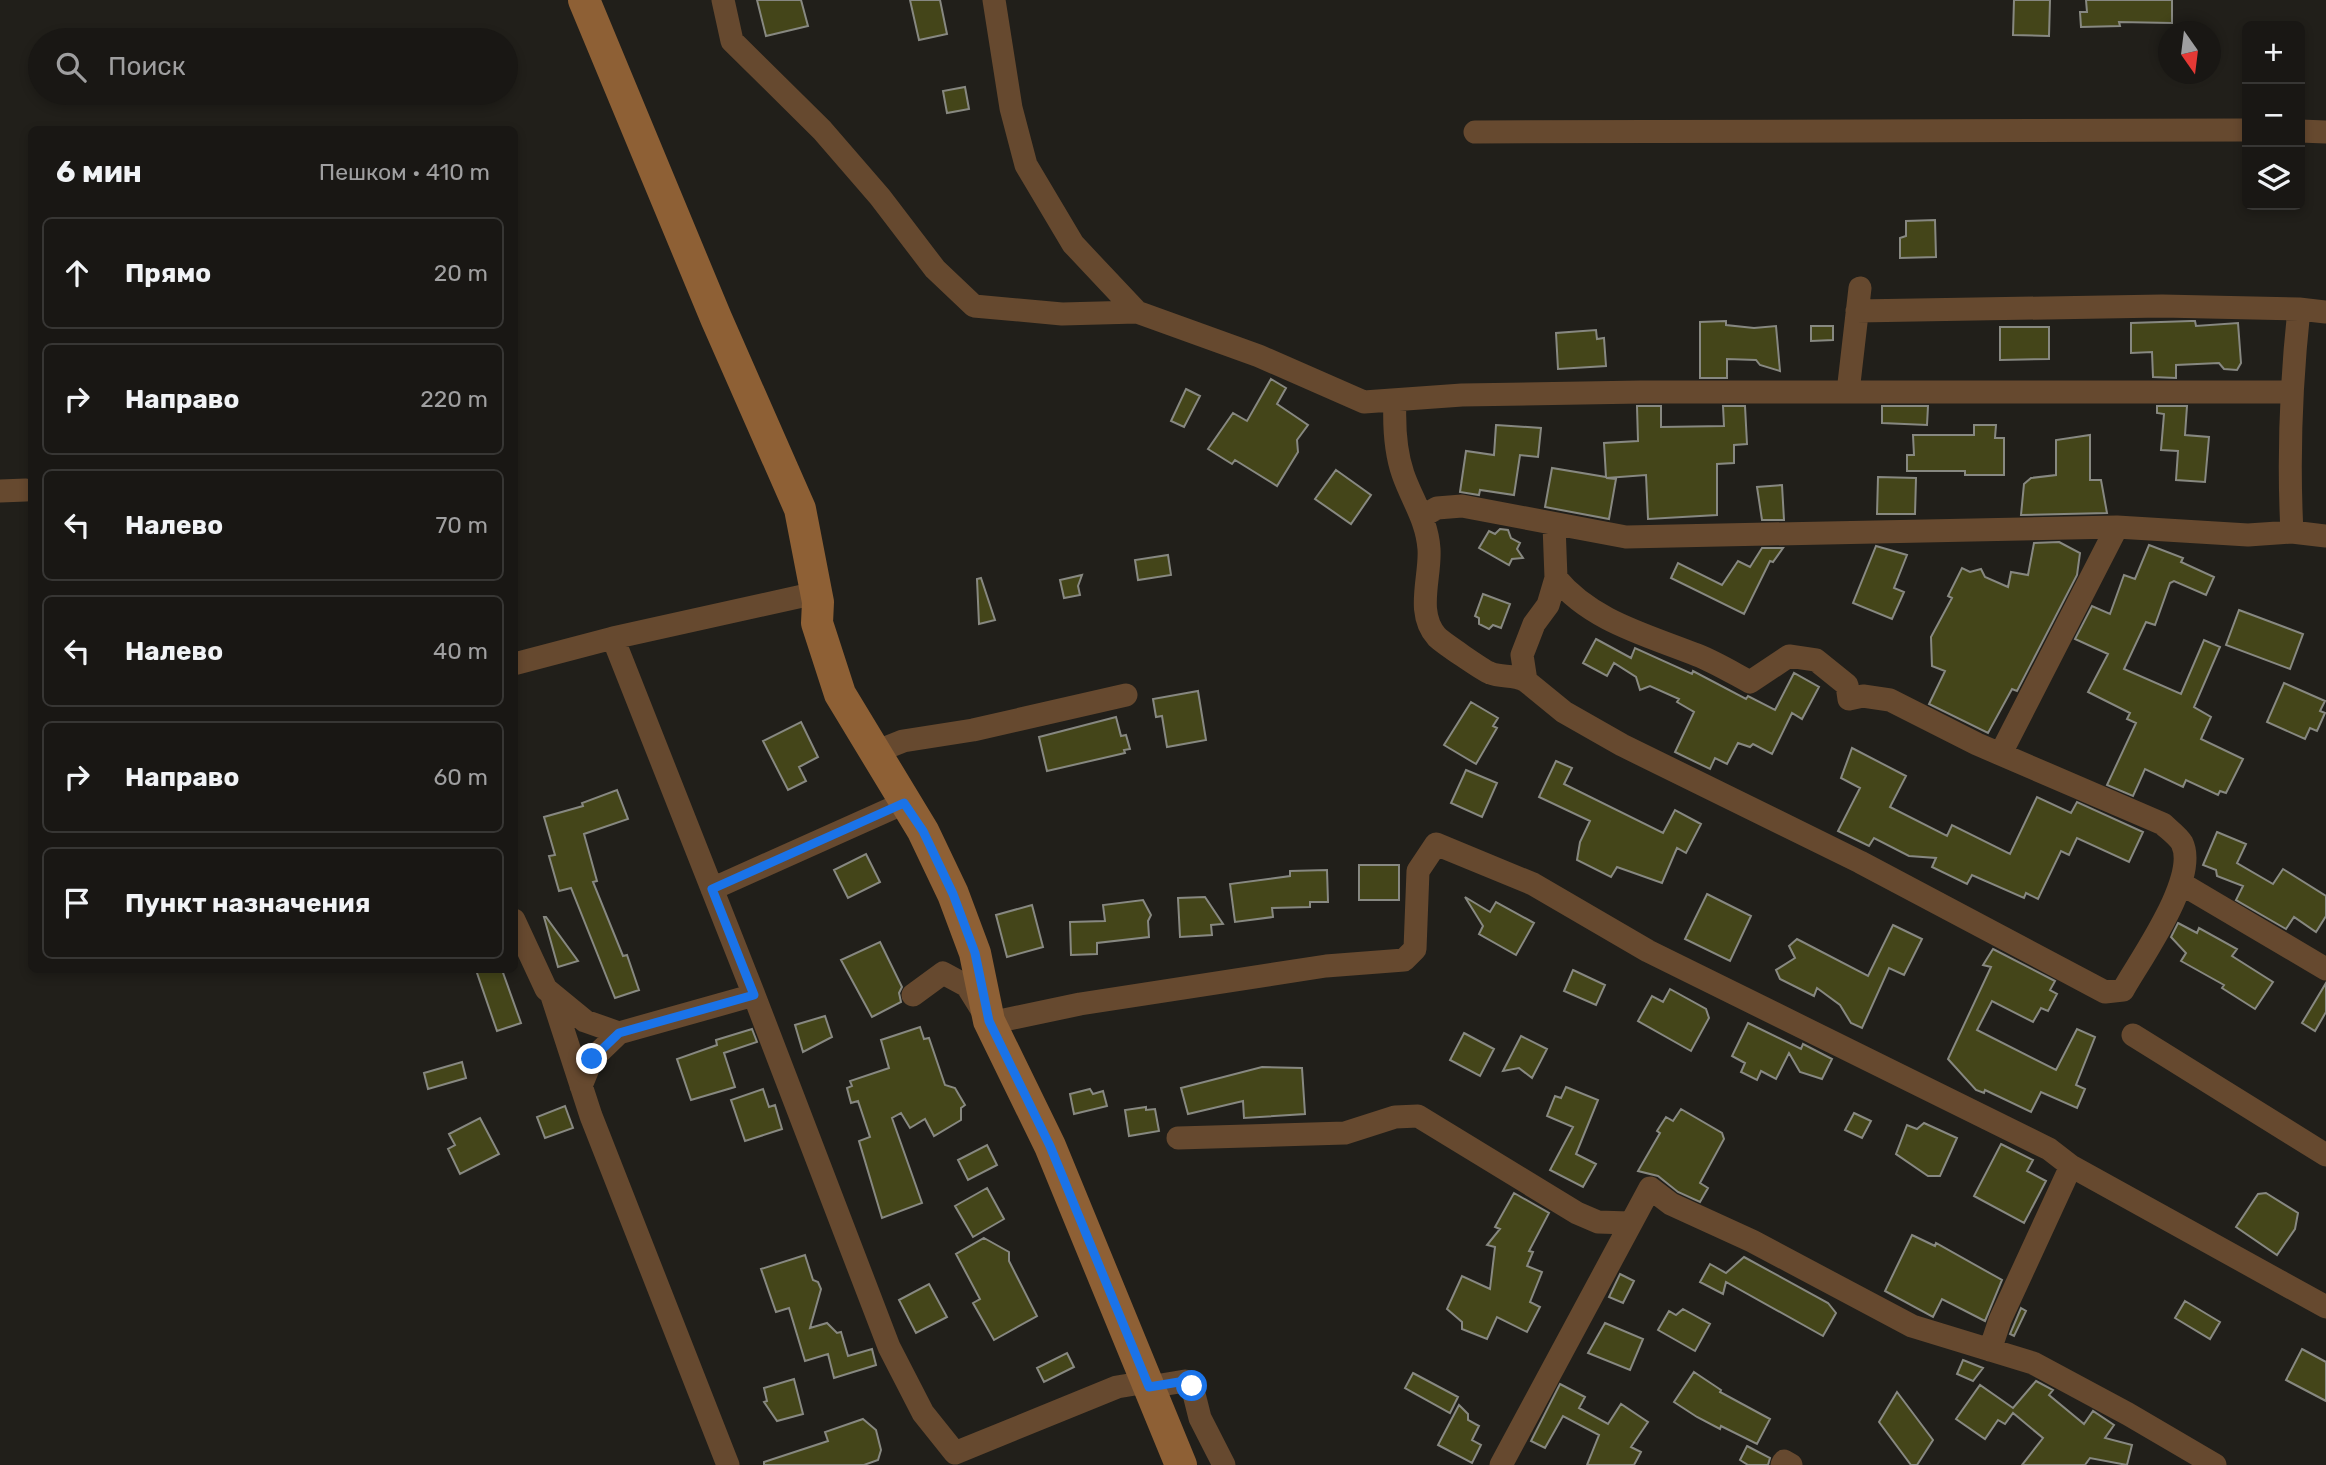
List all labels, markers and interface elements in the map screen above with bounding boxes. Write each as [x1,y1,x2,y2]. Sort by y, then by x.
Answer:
north arrow [2158,21,2221,84]
map controls [2242,21,2305,210]
button: + [2242,21,2305,84]
search box [28,28,518,105]
icon: search [52,48,90,86]
text: Поиск [108,51,186,82]
button: − [2242,84,2305,147]
button: layers [2242,147,2305,210]
text: 6 мин [56,154,142,190]
text: Пешком · 410 m [319,158,490,186]
icon: ahead [58,254,96,292]
text: Прямо [125,258,211,289]
text: 20 m [434,259,488,287]
icon: right [58,380,96,418]
text: Направо [125,384,239,415]
text: 220 m [420,385,488,413]
icon: left [58,506,96,544]
text: Налево [125,510,223,541]
text: 70 m [436,511,488,539]
icon: left [58,632,96,670]
text: Налево [125,636,223,667]
text: 40 m [433,637,488,665]
icon: right [58,758,96,796]
text: Направо [125,762,239,793]
text: 60 m [433,763,488,791]
icon: arrive [58,884,96,922]
text: Пункт назначения [125,888,370,919]
route end [576,1043,607,1074]
route start [1176,1370,1207,1401]

